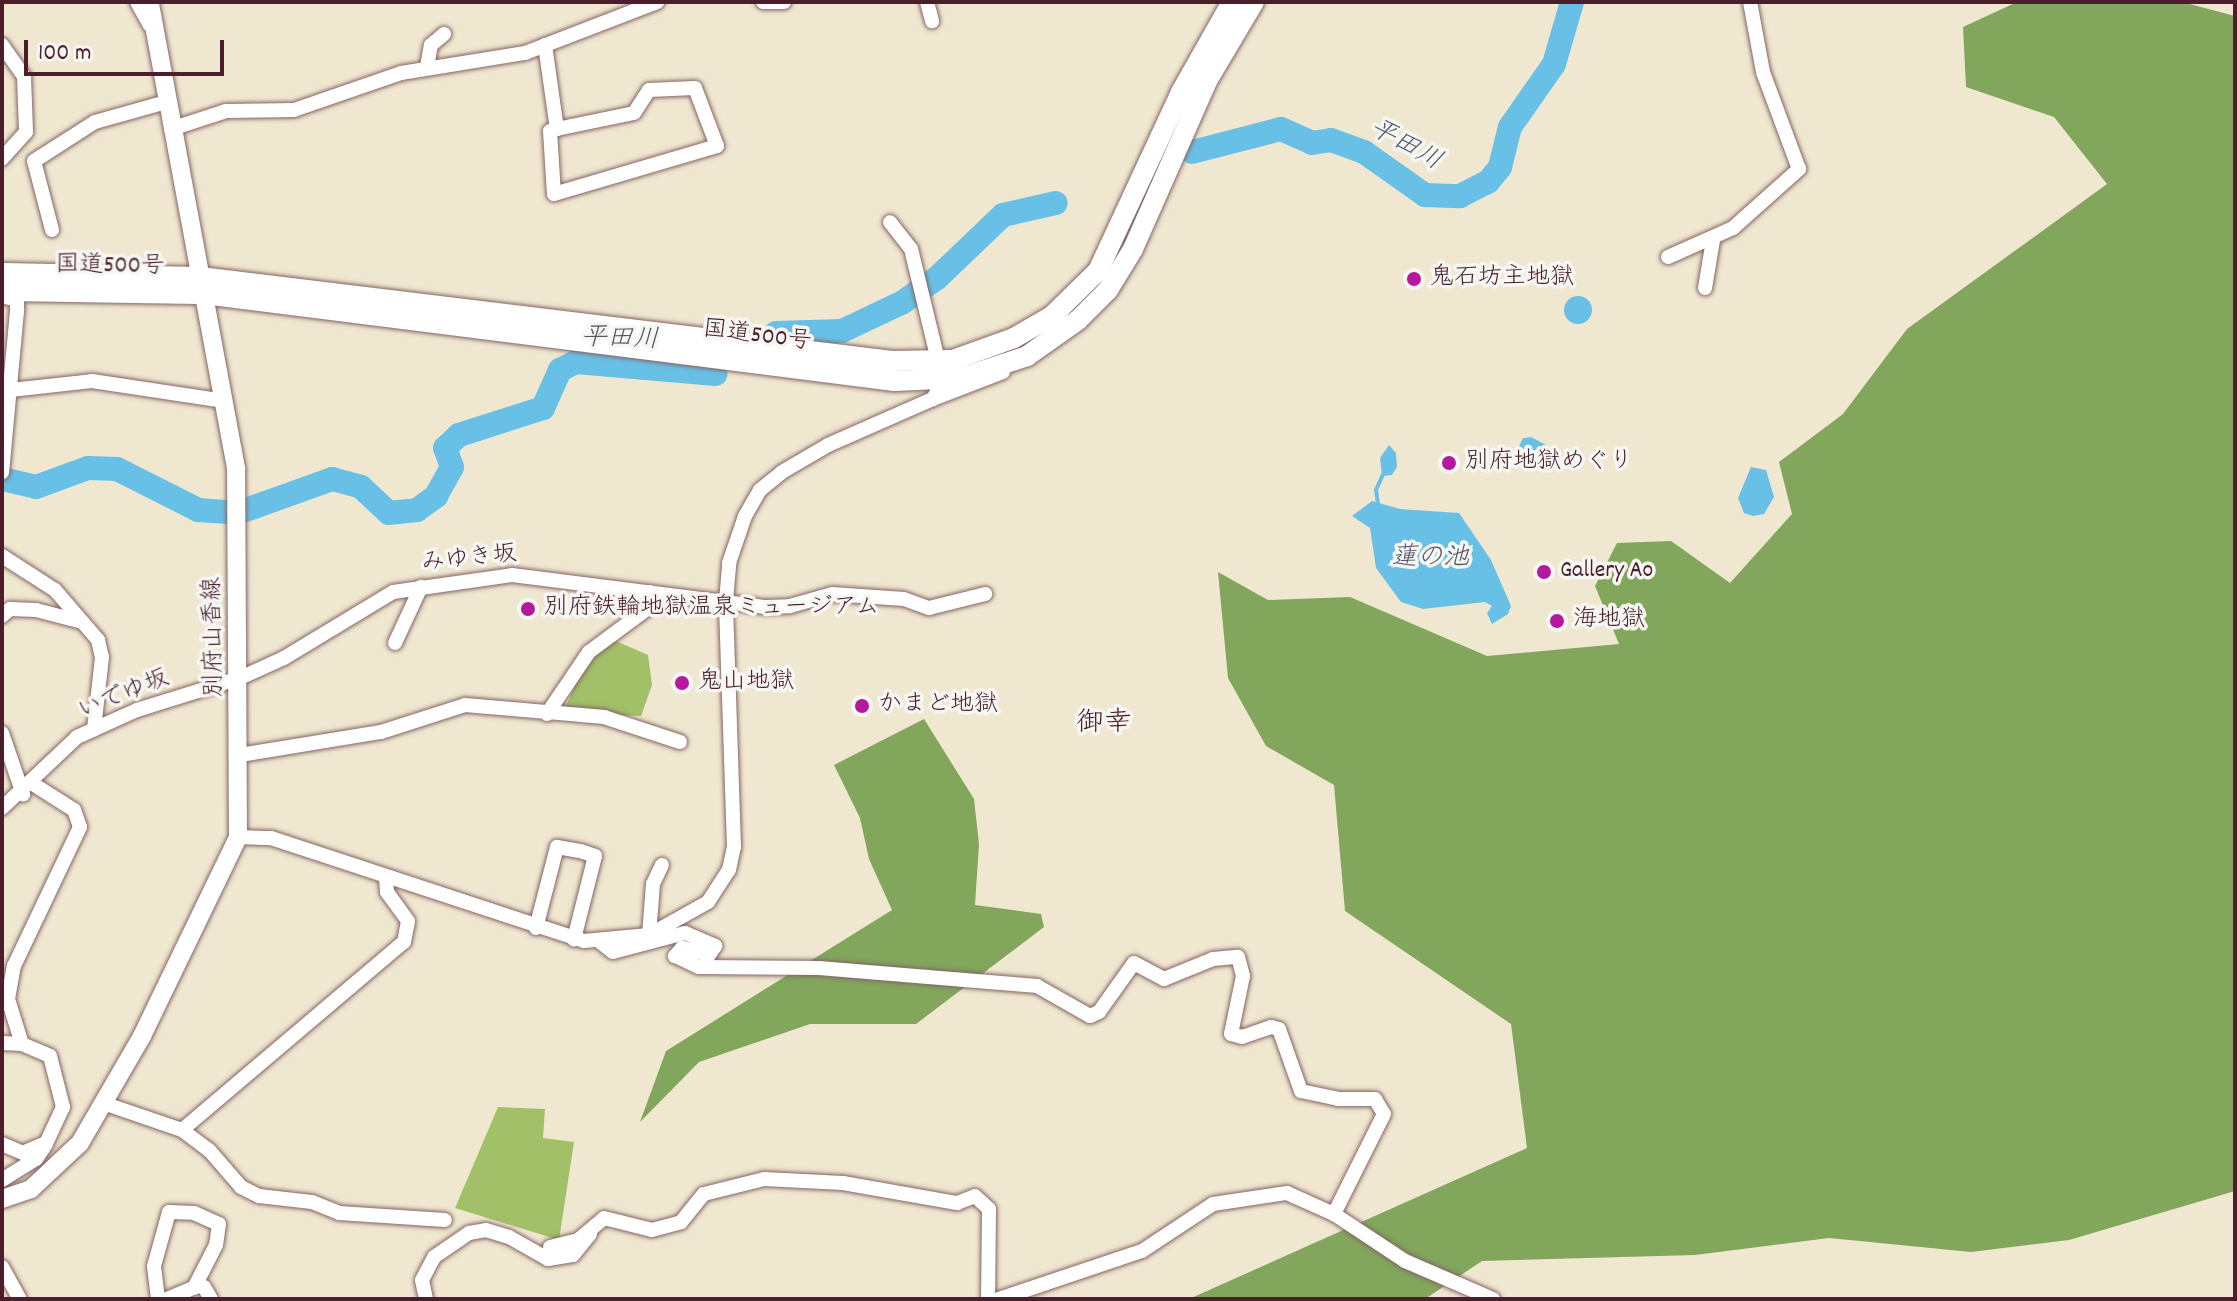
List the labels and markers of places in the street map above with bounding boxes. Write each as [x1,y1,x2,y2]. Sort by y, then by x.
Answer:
place label: 鬼石坊主地獄 [1430,265,1574,293]
marker: 鬼石坊主地獄 [1405,270,1423,288]
place label: 別府地獄めぐり [1465,449,1633,477]
marker: 別府地獄めぐり [1440,454,1458,472]
place label: Gallery Ao [1560,558,1653,586]
marker: Gallery Ao [1535,563,1553,581]
place label: 別府鉄輪地獄温泉ミュージアム [544,595,880,623]
marker: 別府鉄輪地獄温泉ミュージアム [519,600,537,618]
place label: 海地獄 [1573,607,1645,635]
marker: 海地獄 [1548,612,1566,630]
place label: 鬼山地獄 [698,669,794,697]
marker: 鬼山地獄 [673,674,691,692]
place label: かまど地獄 [878,692,998,720]
marker: かまど地獄 [853,697,871,715]

